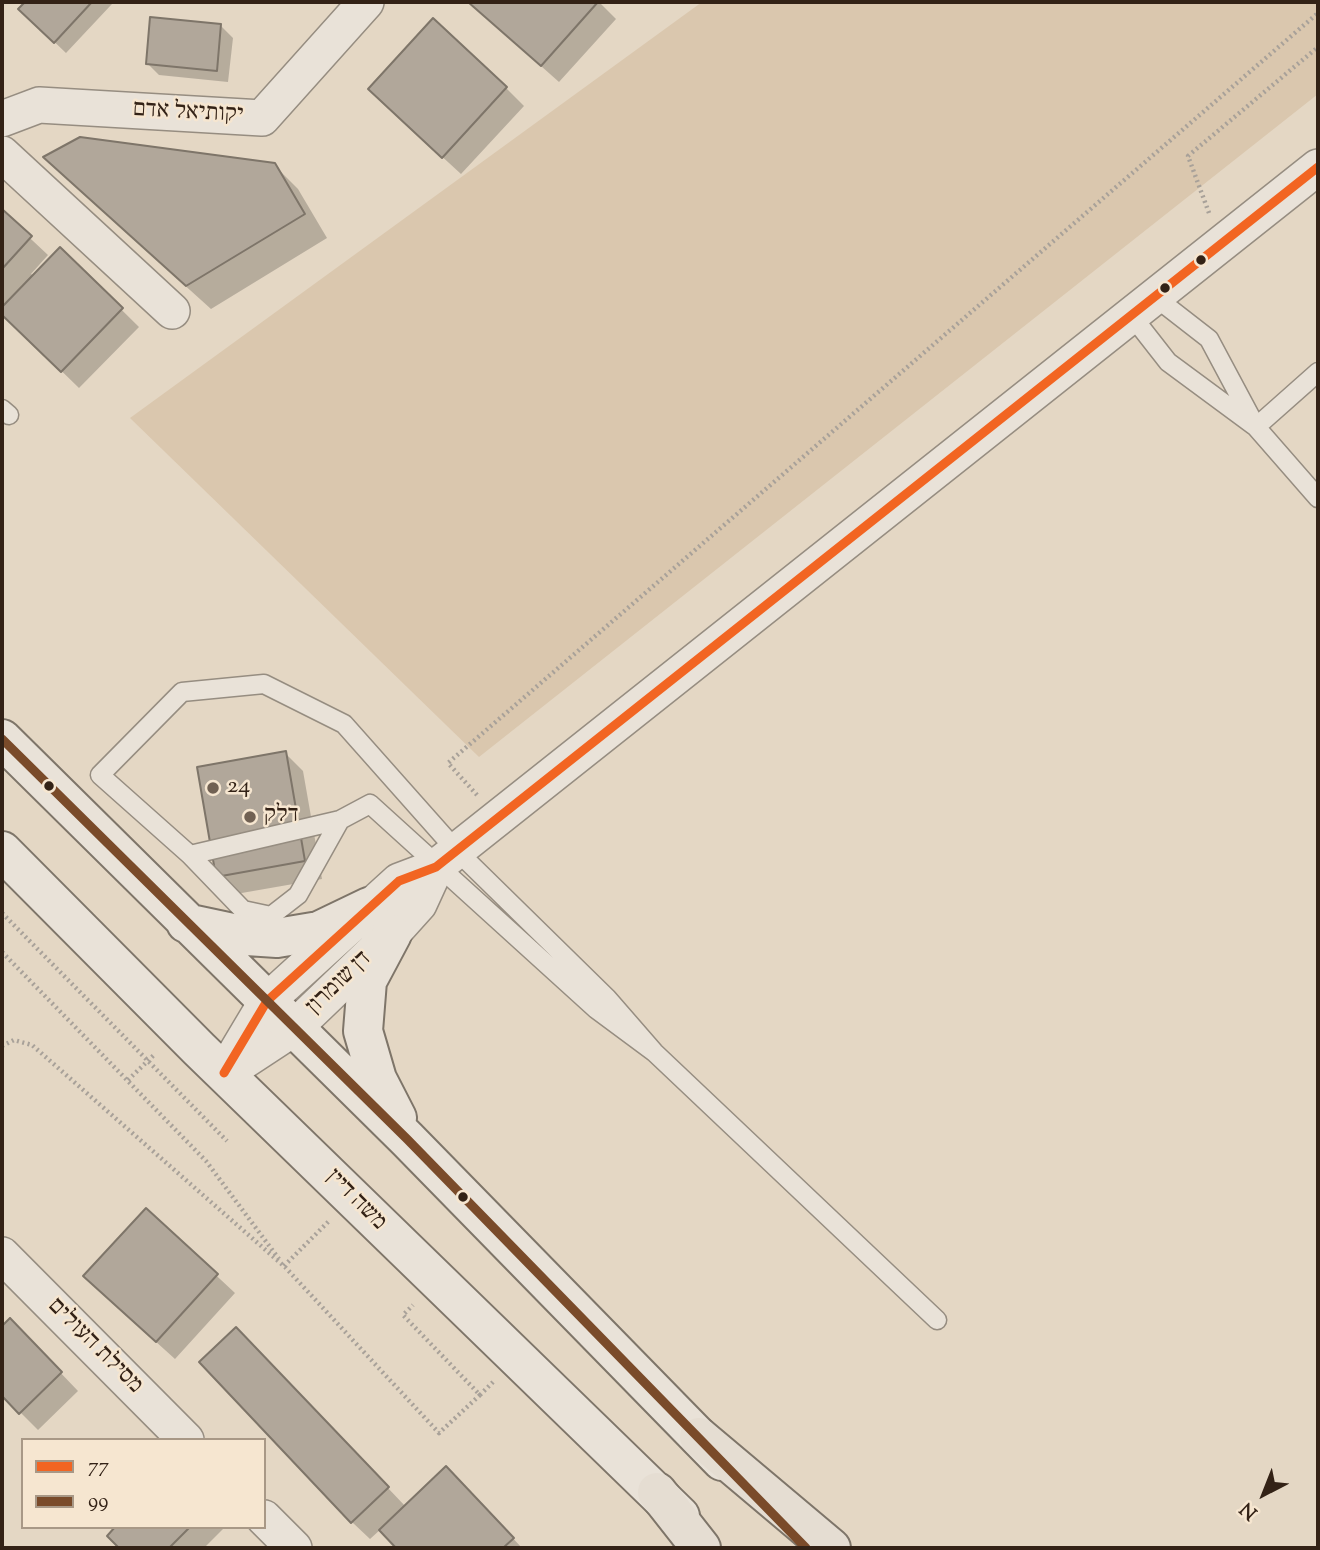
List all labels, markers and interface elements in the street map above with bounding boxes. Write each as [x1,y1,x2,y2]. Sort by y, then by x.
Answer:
street label: יקותיאל אדם [132,97,244,131]
unlabelled marker [1194,253,1208,267]
unlabelled marker [1158,281,1172,295]
place label: 24 [227,774,250,802]
unlabelled marker [42,779,56,793]
marker: 24 [205,780,221,796]
place label: דלק [264,803,298,831]
marker: דלק [242,809,258,825]
street label: דן שומרון [302,946,378,1022]
street label: משה דיין [318,1164,392,1238]
unlabelled marker [456,1190,470,1204]
street label: מסילת העולים [40,1293,148,1401]
legend [21,1438,266,1529]
text: 77 [88,1452,109,1482]
north arrow [1229,1459,1299,1529]
text: 99 [88,1487,108,1517]
text: N [1235,1495,1264,1525]

